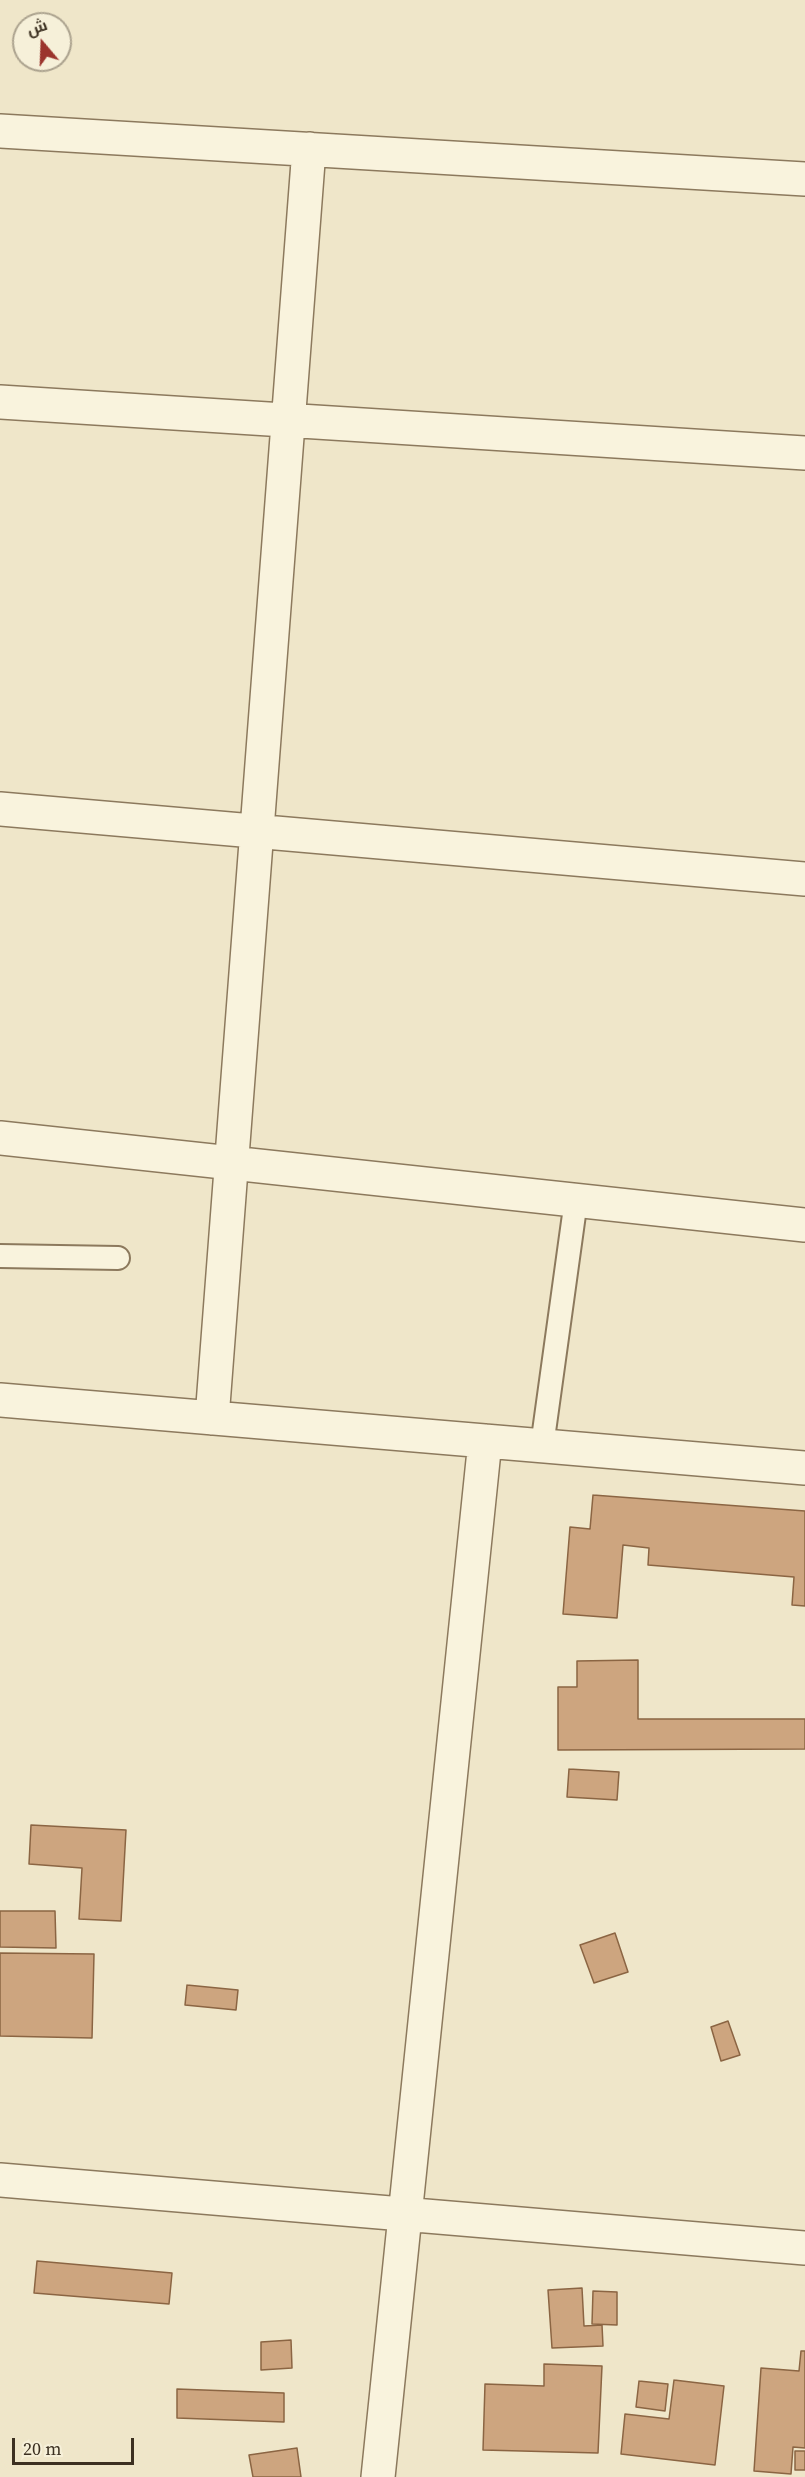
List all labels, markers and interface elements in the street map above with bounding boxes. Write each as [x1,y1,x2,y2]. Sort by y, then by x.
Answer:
north arrow [12,12,72,72]
text: ش [24,13,50,41]
scale bar [15,2426,136,2464]
text: 20 m [23,2436,61,2461]

